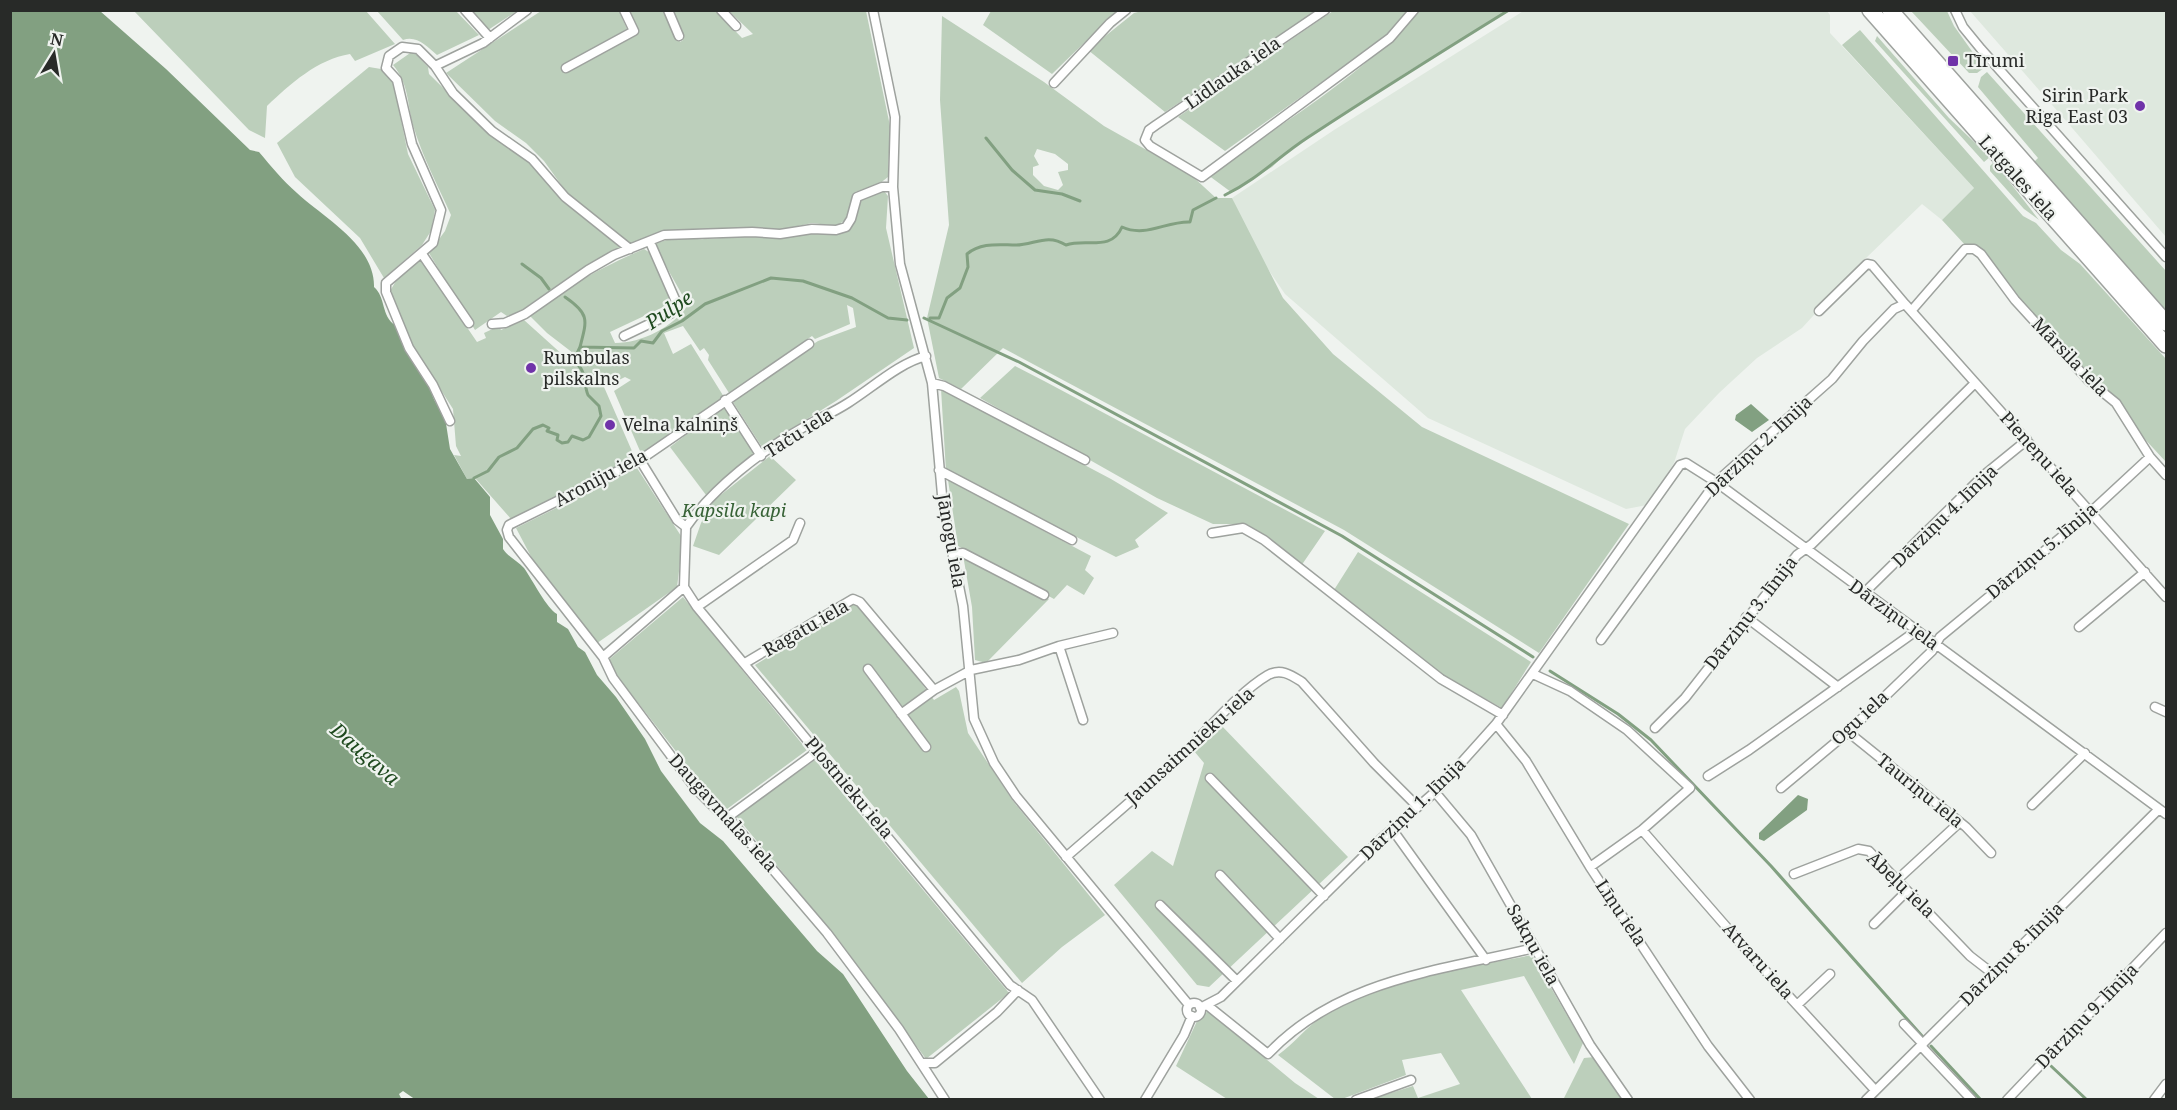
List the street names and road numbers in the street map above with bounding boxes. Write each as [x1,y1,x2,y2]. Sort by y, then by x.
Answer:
street label: Lidlauka iela [1180,30,1285,114]
street label: Latgales iela [1974,130,2063,225]
street label: Mārsila iela [2027,312,2114,401]
street label: Dārziņu 2. līnija [1700,389,1817,501]
street label: Taču iela [760,402,837,463]
street label: Pieneņu iela [1995,406,2084,501]
street label: Aroniju iela [550,443,651,512]
street label: Dārziņu 4. līnija [1886,459,2002,572]
street label: Jāņogu iela [932,491,972,590]
street label: Dārziņu 5. līnija [1981,497,2102,604]
street label: Dārziņu 3. līnija [1698,551,1802,674]
street label: Dārziņu iela [1845,573,1944,655]
street label: Ragatu iela [758,593,853,661]
street label: Jaunsaimnieku iela [1119,681,1259,810]
street label: Ogu iela [1825,685,1893,750]
street label: Plostnieku iela [800,731,899,843]
street label: Daugavmalas iela [664,748,783,877]
street label: Tauriņu iela [1872,748,1969,833]
street label: Dārziņu 1. līnija [1354,752,1470,865]
street label: Ābeļu iela [1862,846,1941,923]
street label: Līņu iela [1591,874,1653,951]
street label: Dārziņu 8. līnija [1954,896,2069,1011]
street label: Sakņu iela [1502,900,1566,989]
street label: Atvaru iela [1718,917,1800,1004]
street label: Dārziņu 9. līnija [2030,957,2143,1073]

